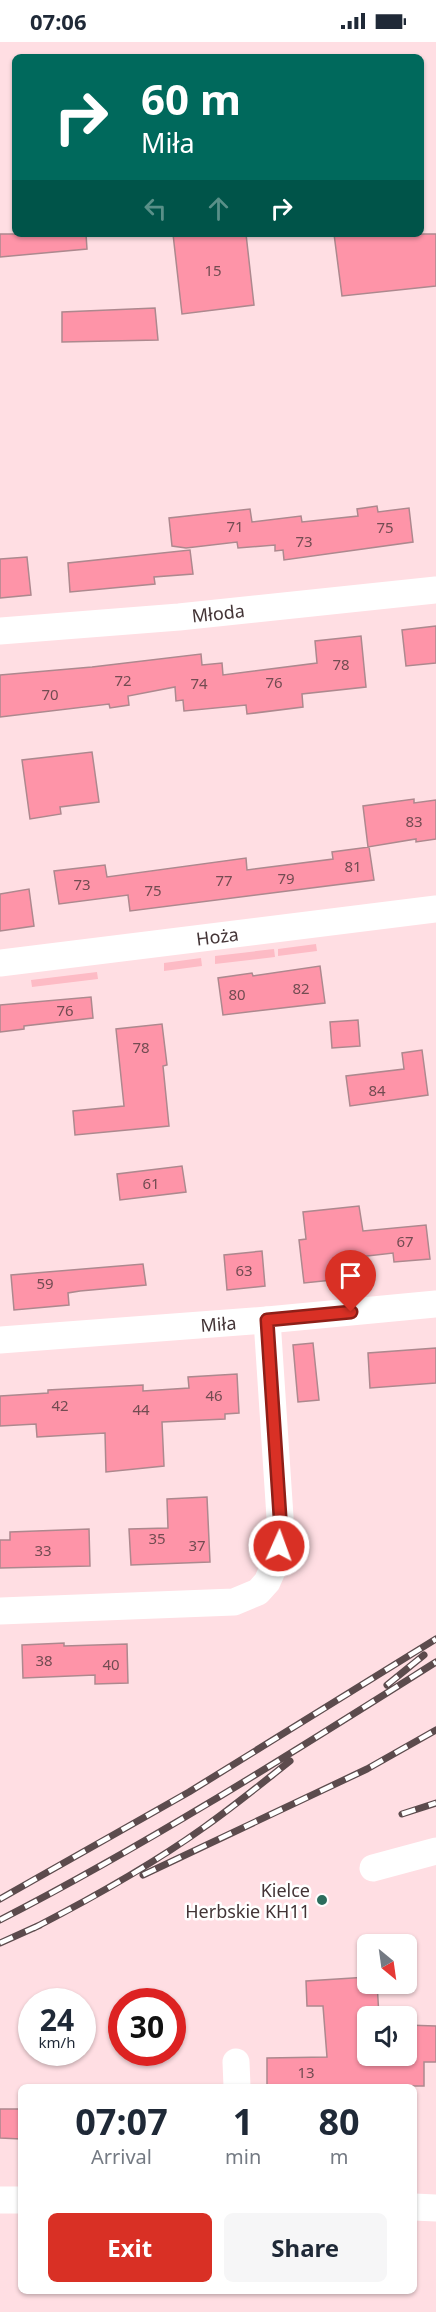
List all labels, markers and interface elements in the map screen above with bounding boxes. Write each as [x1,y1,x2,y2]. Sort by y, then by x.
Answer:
text: 07:06 [30,6,87,36]
text: 60 m [141,70,241,127]
icon: right [42,78,120,156]
text: Miła [141,124,195,161]
icon: left [139,192,172,225]
icon: ahead [202,192,235,225]
icon: right [265,192,298,225]
house number: 15 [204,260,222,280]
house number: 71 [226,516,244,536]
house number: 75 [376,517,394,537]
house number: 73 [295,531,313,551]
street label: Młoda [191,598,246,628]
house number: 78 [332,654,350,674]
house number: 72 [114,670,132,690]
house number: 76 [265,672,283,692]
house number: 74 [190,673,208,693]
house number: 70 [41,684,59,704]
house number: 83 [405,811,423,831]
house number: 81 [344,856,362,876]
house number: 79 [277,868,295,888]
house number: 77 [215,870,233,890]
house number: 73 [73,874,91,894]
house number: 75 [144,880,162,900]
street label: Hoża [195,922,240,951]
house number: 82 [292,978,310,998]
house number: 80 [228,984,246,1004]
house number: 76 [56,1000,74,1020]
house number: 78 [132,1037,150,1057]
house number: 84 [368,1080,386,1100]
house number: 61 [142,1173,160,1193]
house number: 67 [396,1231,414,1251]
pin [325,1250,376,1312]
icon: arrive [334,1259,367,1292]
house number: 63 [235,1260,253,1280]
house number: 59 [36,1273,54,1293]
street label: Miła [200,1310,237,1337]
house number: 46 [205,1385,223,1405]
house number: 42 [51,1395,69,1415]
house number: 44 [132,1399,150,1419]
position arrow [247,1514,311,1578]
house number: 35 [148,1528,166,1548]
house number: 37 [188,1535,206,1555]
house number: 33 [34,1540,52,1560]
house number: 38 [35,1650,53,1670]
house number: 40 [102,1654,120,1674]
place label: Kielce Herbskie KH11 [185,1878,310,1923]
marker: Kielce Herbskie KH11 [315,1893,329,1907]
north arrow [357,1934,417,1994]
map controls [357,1934,417,2066]
speed limit sign: 30 [108,1988,186,2066]
text: 24 [40,1999,74,2040]
button: sound [357,2006,417,2066]
text: km/h [39,2032,75,2052]
house number: 13 [297,2062,315,2082]
text: 07:07 [75,2097,168,2146]
text: 1 [233,2097,253,2146]
text: 80 [319,2097,360,2146]
text: Arrival [91,2143,152,2170]
text: min [225,2143,261,2170]
text: m [330,2143,348,2170]
button: Exit [48,2213,212,2282]
button: Share [224,2213,387,2282]

